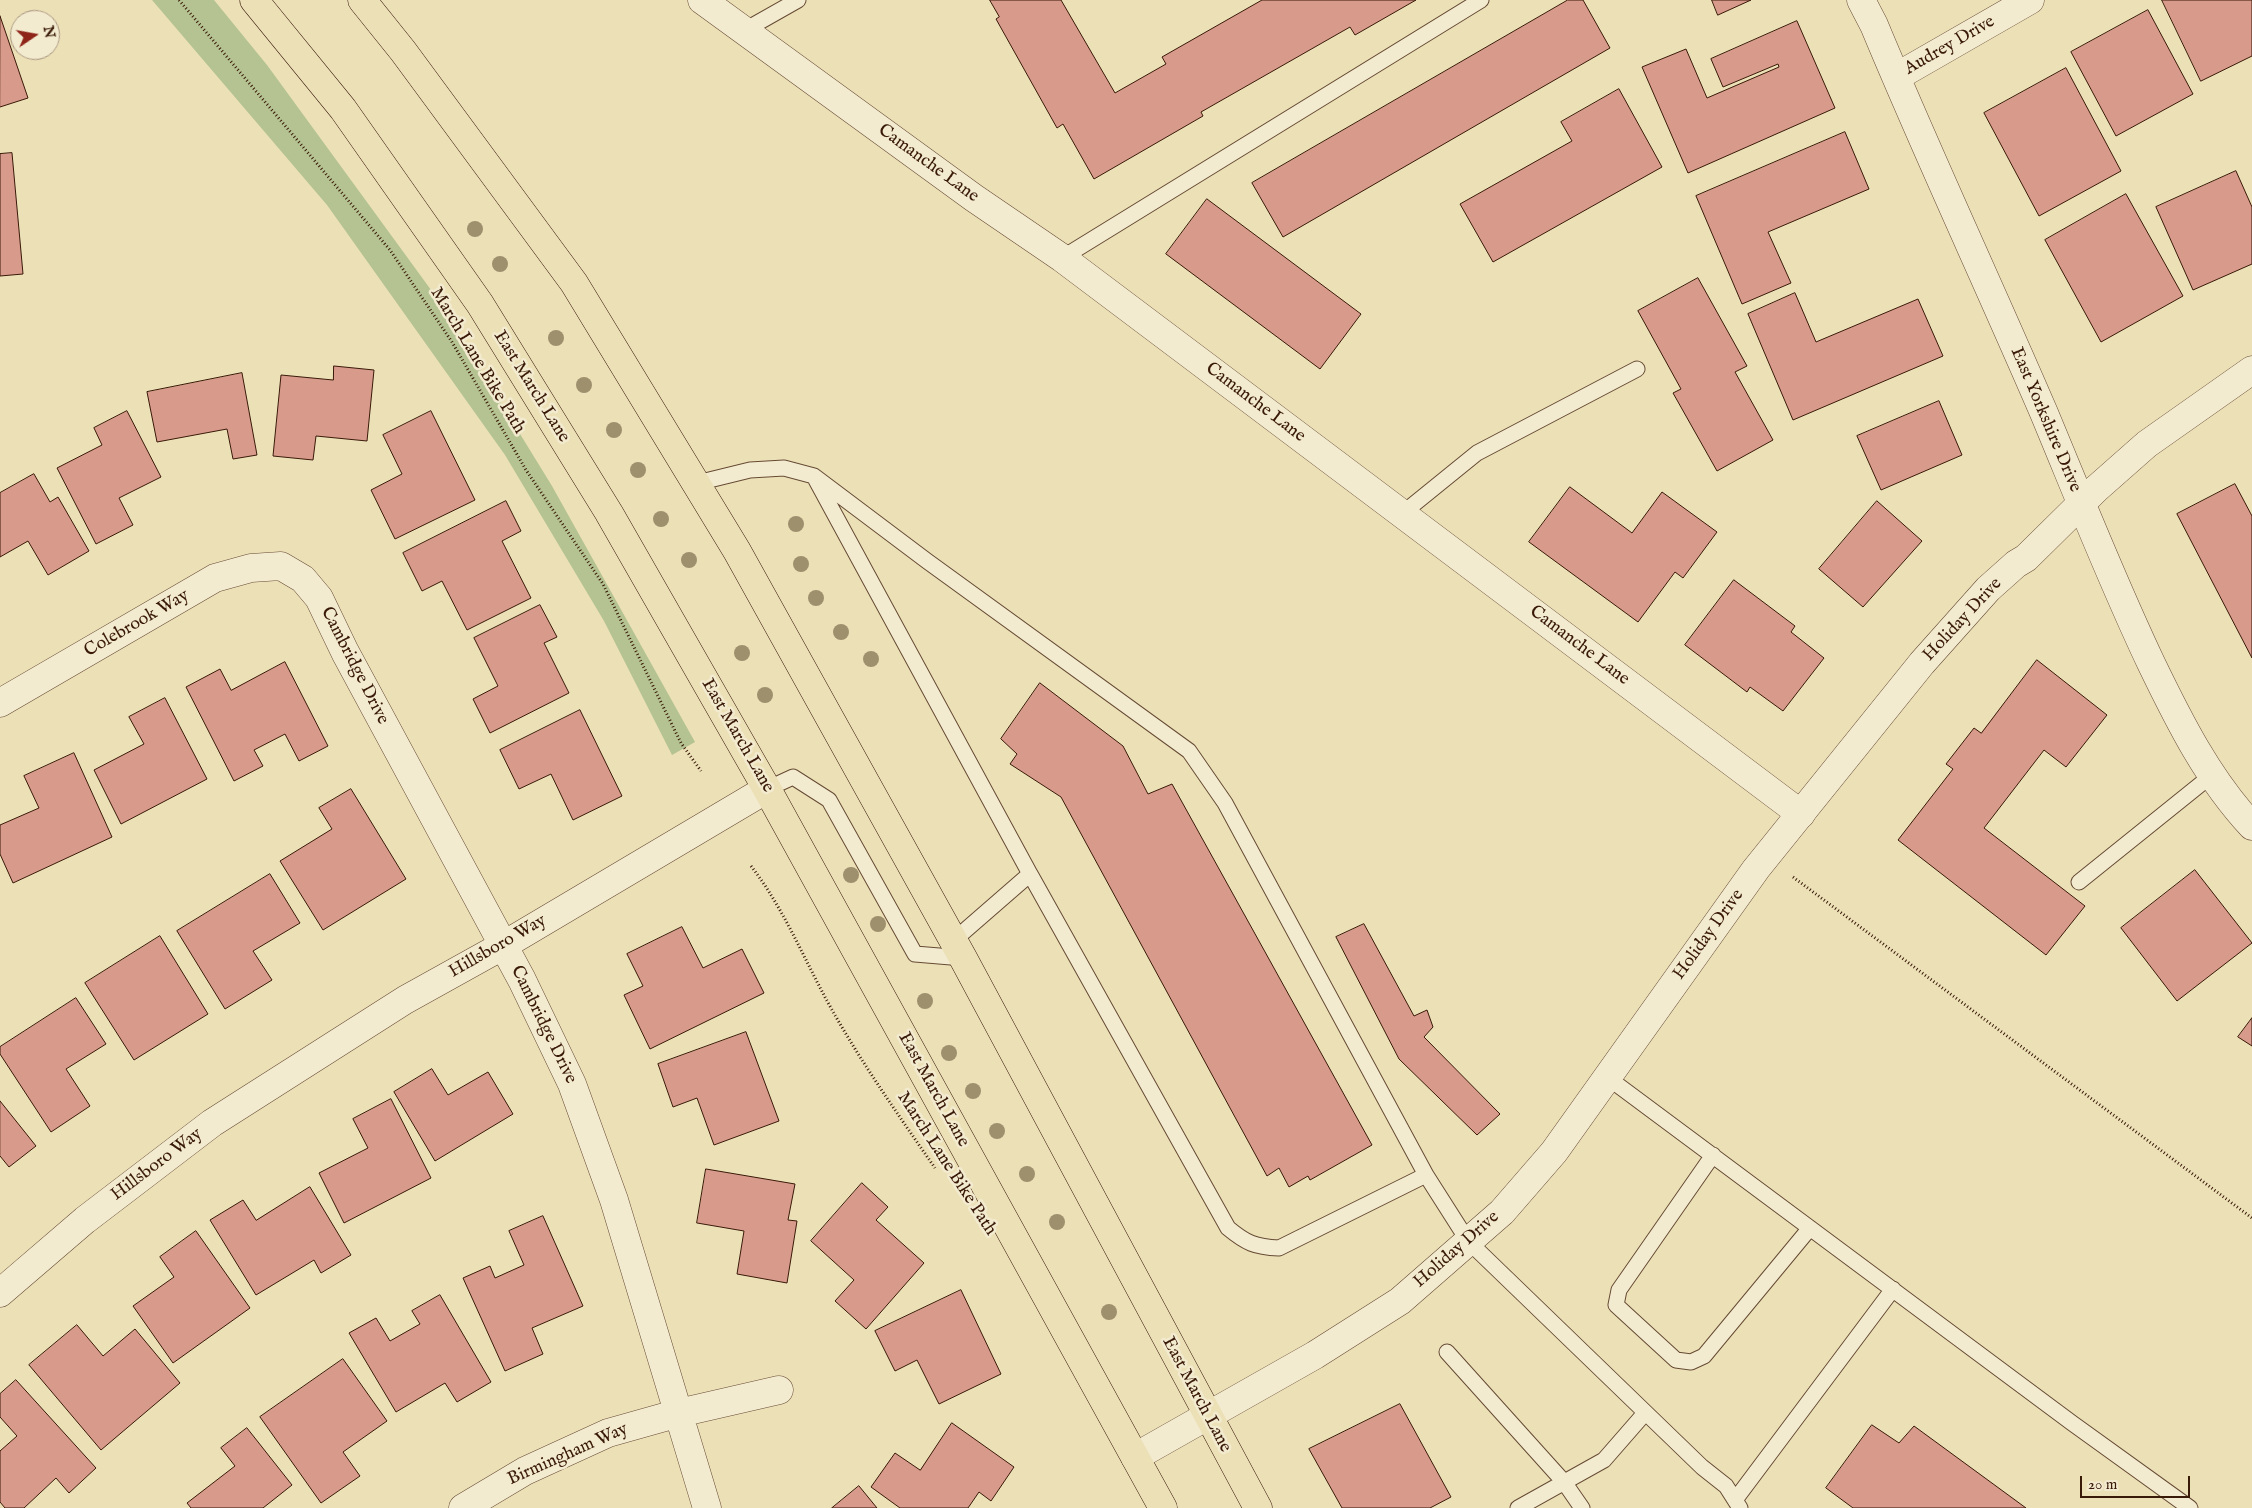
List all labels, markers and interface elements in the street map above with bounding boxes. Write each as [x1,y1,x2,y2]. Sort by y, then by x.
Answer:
north arrow [10,10,60,60]
street label: Audrey Drive [1901,11,1999,81]
text: N [39,24,59,40]
street label: Camanche Lane [873,120,983,208]
street label: March Lane Bike Path [425,284,529,438]
street label: East March Lane [488,327,574,447]
street label: East Yorkshire Drive [2005,344,2085,496]
street label: Camanche Lane [1201,358,1309,448]
street label: Holiday Drive [1919,574,2007,666]
street label: Colebrook Way [81,585,193,663]
street label: Camanche Lane [1525,601,1633,691]
street label: Cambridge Drive [315,604,393,728]
street label: East March Lane [696,675,778,797]
street label: Holiday Drive [1669,886,1749,984]
street label: Hillsboro Way [446,911,550,983]
street label: Cambridge Drive [505,962,581,1088]
street label: East March Lane [893,1029,973,1151]
street label: March Lane Bike Path [891,1088,1001,1240]
street label: Hillsboro Way [107,1124,207,1206]
street label: Holiday Drive [1410,1207,1504,1293]
street label: East March Lane [1156,1334,1236,1456]
street label: Birmingham Way [505,1419,631,1491]
scale bar [2082,1466,2192,1498]
text: 20 m [2088,1475,2117,1494]

